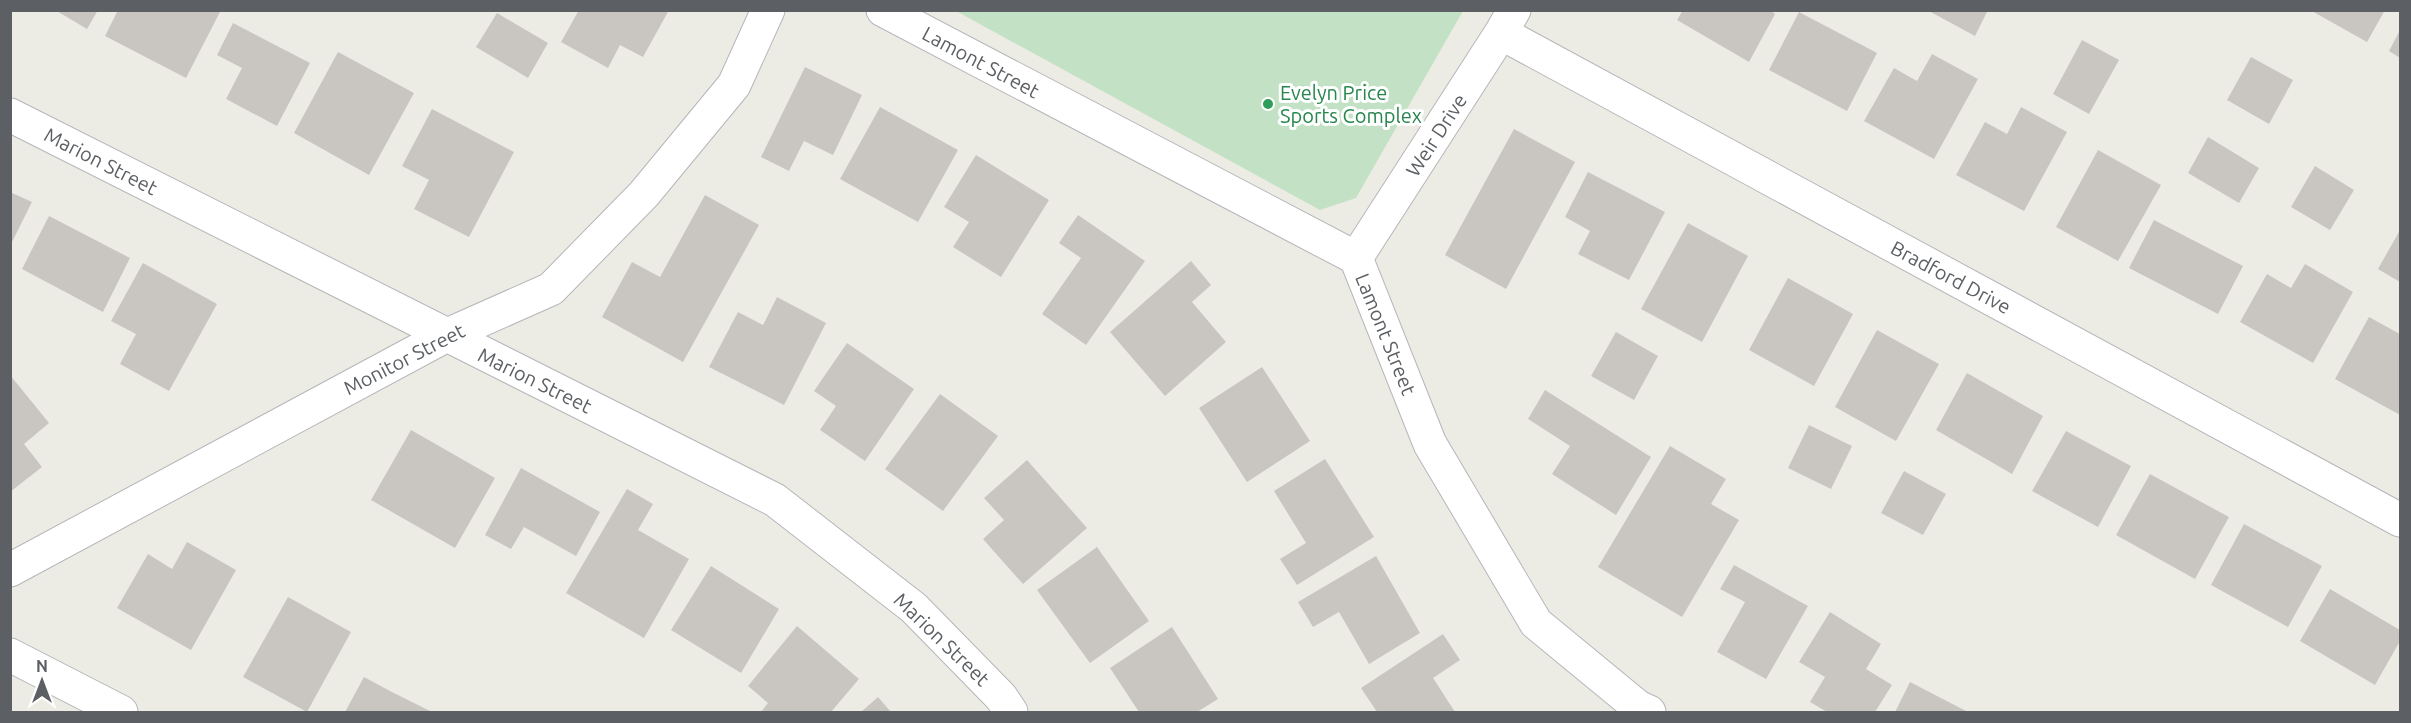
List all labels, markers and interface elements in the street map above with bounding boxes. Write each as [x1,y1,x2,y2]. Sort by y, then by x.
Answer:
street label: Lamont Street [919,22,1044,103]
place label: Evelyn Price Sports Complex [1280,81,1422,127]
street label: Weir Drive [1401,90,1471,180]
marker: Evelyn Price Sports Complex [1261,97,1275,111]
street label: Marion Street [41,123,161,199]
street label: Bradford Drive [1887,236,2015,318]
street label: Lamont Street [1351,270,1421,398]
street label: Monitor Street [340,319,469,399]
street label: Marion Street [474,343,596,417]
street label: Marion Street [890,588,995,690]
north arrow [12,651,72,711]
text: N [36,657,48,675]

